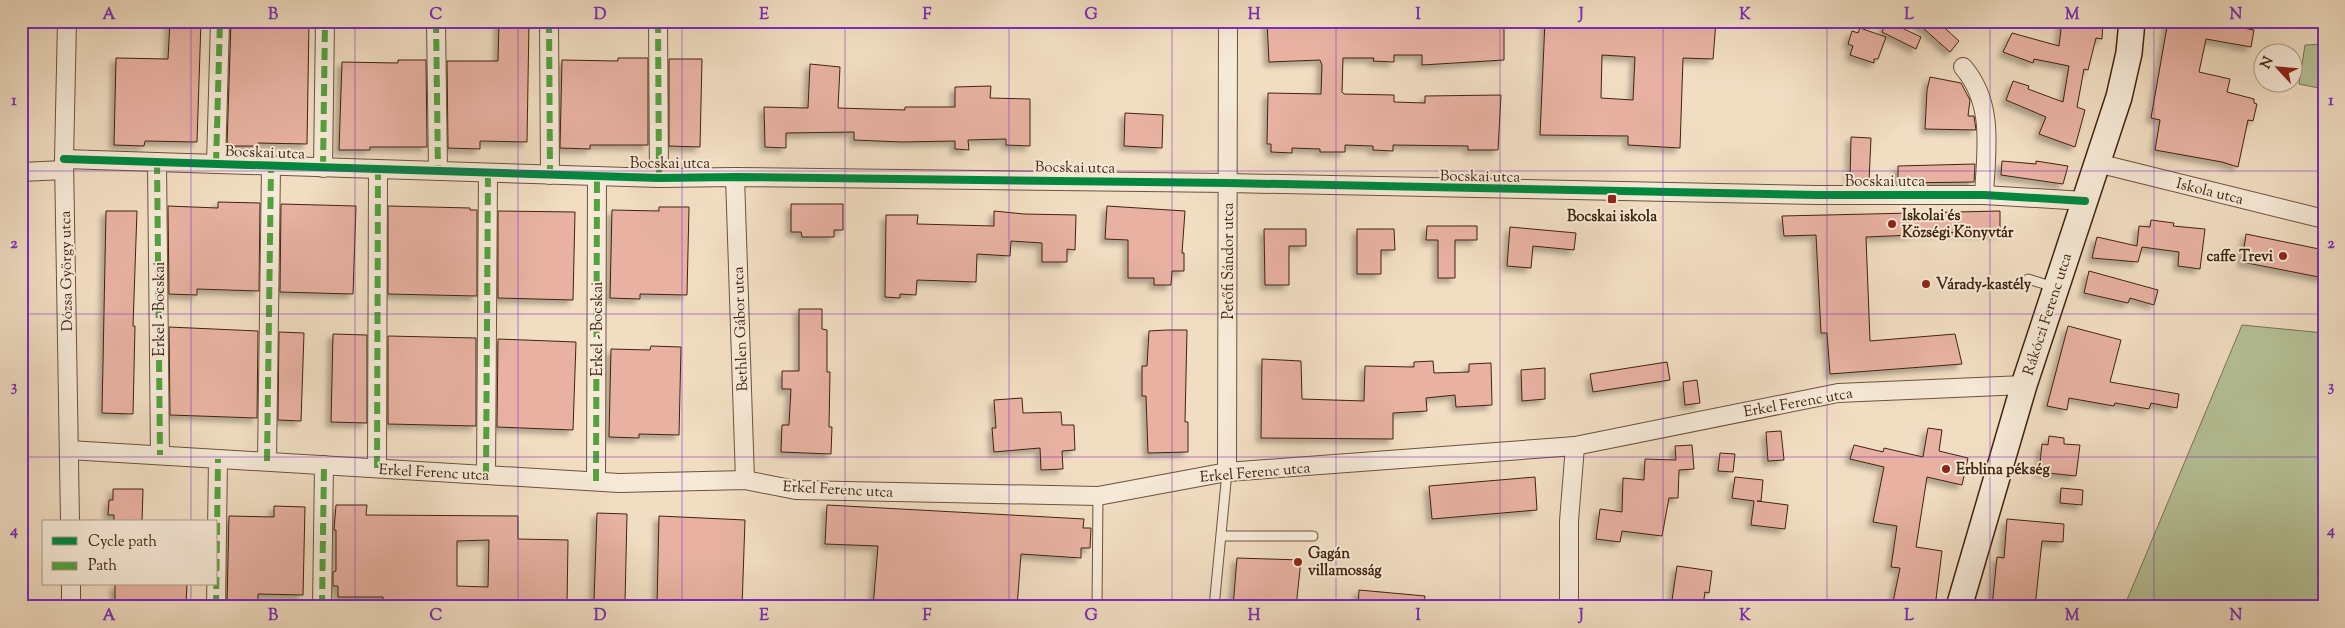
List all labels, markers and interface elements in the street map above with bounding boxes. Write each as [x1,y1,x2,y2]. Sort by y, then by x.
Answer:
text: A [103,4,116,27]
text: B [268,4,278,27]
text: C [430,4,443,27]
text: D [594,4,607,27]
text: E [759,4,769,27]
text: F [923,4,932,27]
text: G [1084,4,1098,27]
text: H [1248,4,1261,27]
text: I [1415,4,1421,27]
text: J [1577,4,1584,27]
text: K [1739,4,1751,27]
text: L [1904,4,1914,27]
text: M [2065,4,2080,27]
text: N [2230,4,2243,27]
north arrow [2252,42,2302,92]
text: N [2257,54,2280,73]
text: 1 [11,90,17,113]
text: 1 [2328,90,2334,113]
street label: Bocskai utca [224,142,306,165]
street label: Bocskai utca [630,154,710,175]
street label: Bocskai utca [1035,157,1115,180]
street label: Bocskai utca [1440,166,1520,189]
street label: Bocskai utca [1845,172,1925,193]
street label: Iskola utca [2174,174,2246,211]
marker: Bocskai iskola [1606,193,1618,205]
street label: Petőfi Sándor utca [1219,203,1240,319]
place label: Iskolai és Községi Könyvtár [1902,206,2014,244]
place label: Bocskai iskola [1567,207,1657,228]
street label: Dózsa György utca [56,210,79,331]
marker: Iskolai és Községi Könyvtár [1886,218,1898,230]
text: 2 [10,233,18,256]
text: 2 [2327,233,2335,256]
place label: caffe Trevi [2207,247,2274,268]
street label: Rákóczi Ferenc utca [2019,250,2078,378]
marker: caffe Trevi [2277,250,2289,262]
street label: Erkel - Bocskai [150,262,171,356]
street label: Bethlen Gábor utca [729,266,754,392]
place label: Várady-kastély [1936,275,2032,296]
marker: Várady-kastély [1920,278,1932,290]
street label: Erkel - Bocskai [588,282,609,376]
text: 3 [11,376,18,399]
text: 3 [2328,376,2335,399]
street label: Erkel Ferenc utca [1742,384,1855,423]
street label: Erkel Ferenc utca [1199,458,1311,489]
street label: Erkel Ferenc utca [378,460,490,487]
place label: Erblina pékség [1956,460,2050,481]
marker: Erblina pékség [1940,463,1952,475]
street label: Erkel Ferenc utca [782,477,894,504]
text: 4 [9,520,18,543]
legend [42,520,218,586]
text: 4 [2326,520,2335,543]
text: Cycle path [88,532,157,553]
place label: Gagán villamosság [1308,544,1382,582]
text: Path [88,556,117,577]
marker: Gagán villamosság [1292,556,1304,568]
text: A [103,605,116,628]
text: B [268,605,278,628]
text: C [430,605,443,628]
text: D [594,605,607,628]
text: E [759,605,769,628]
text: F [923,605,932,628]
text: G [1084,605,1098,628]
text: H [1248,605,1261,628]
text: I [1415,605,1421,628]
text: J [1577,605,1584,628]
text: K [1739,605,1751,628]
text: L [1904,605,1914,628]
text: M [2065,605,2080,628]
text: N [2230,605,2243,628]

